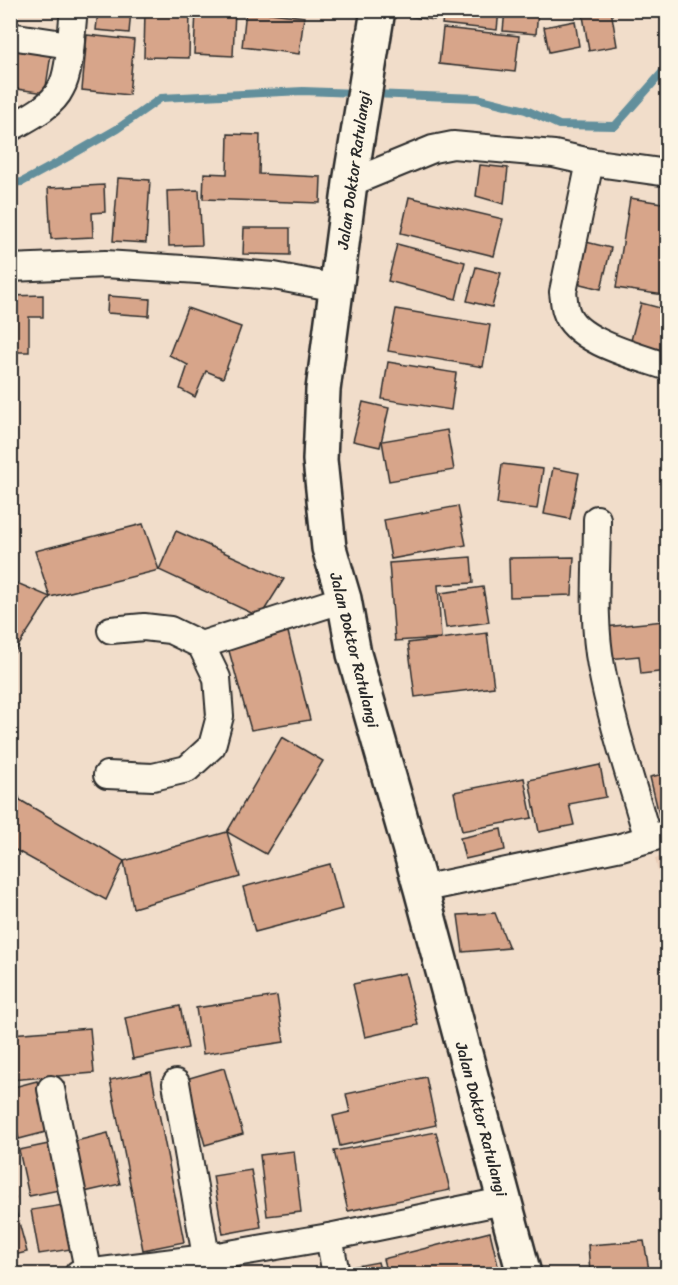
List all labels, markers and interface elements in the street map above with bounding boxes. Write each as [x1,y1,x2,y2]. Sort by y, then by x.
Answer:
street label: Jalan Doktor Ratulangi [328,89,379,252]
street label: Jalan Doktor Ratulangi [321,568,388,731]
street label: Jalan Doktor Ratulangi [447,1038,516,1200]

